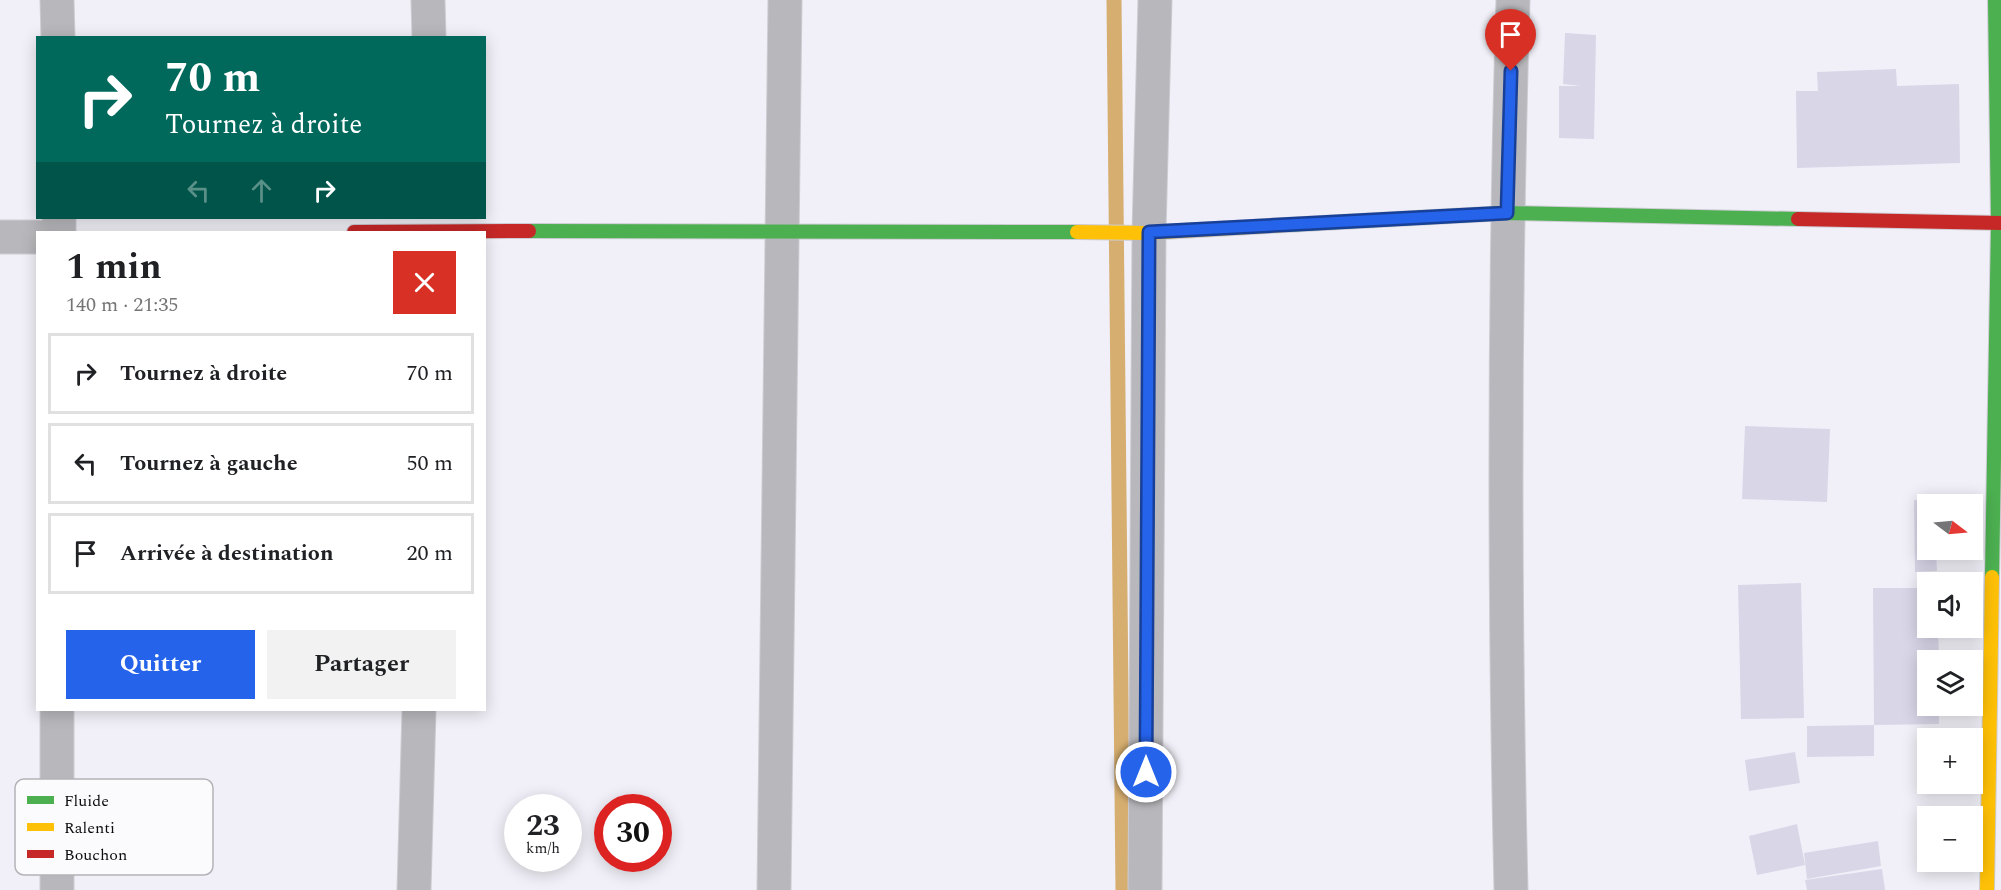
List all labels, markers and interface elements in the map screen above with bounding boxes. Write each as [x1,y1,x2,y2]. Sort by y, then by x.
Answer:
pin [1485,9,1536,71]
icon: arrive [1494,18,1527,51]
text: 70 m [165,47,260,110]
icon: right [66,60,144,138]
text: Tournez à droite [165,104,362,146]
icon: left [182,174,215,207]
icon: ahead [245,174,278,207]
icon: right [308,174,341,207]
text: 1 min [66,240,162,295]
button: close [393,251,456,314]
text: 140 m · 21:35 [66,290,178,320]
icon: right [69,357,102,390]
text: Tournez à droite [120,357,287,390]
text: 70 m [407,357,453,390]
icon: left [69,447,102,480]
text: Tournez à gauche [120,447,298,480]
text: 50 m [407,447,453,480]
north arrow [1917,494,1983,560]
map controls [1917,494,1983,872]
icon: arrive [69,537,102,570]
text: Arrivée à destination [120,537,334,570]
text: 20 m [407,537,453,570]
button: sound [1917,572,1983,638]
button: Quitter [66,630,255,699]
button: Partager [267,630,456,699]
button: layers [1917,650,1983,716]
button: + [1917,728,1983,794]
position arrow [1114,740,1178,804]
legend [15,779,213,875]
text: Fluide [64,789,109,813]
speed limit sign: 30 [594,794,672,872]
text: 23 [526,803,560,849]
button: − [1917,806,1983,872]
text: Ralenti [64,816,115,840]
text: km/h [526,837,560,860]
text: Bouchon [64,843,127,867]

